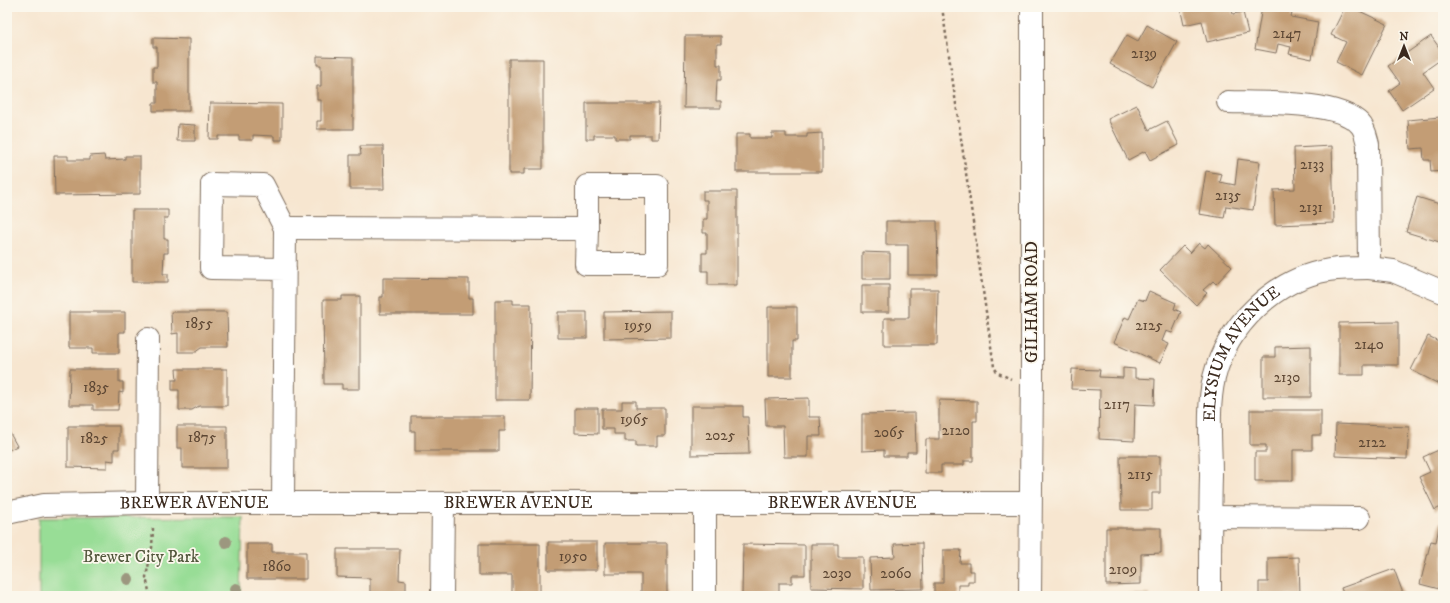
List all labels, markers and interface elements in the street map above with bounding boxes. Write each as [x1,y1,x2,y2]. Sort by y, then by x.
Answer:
house number: 2147 [1273,24,1302,43]
north arrow [1384,26,1424,66]
text: N [1399,30,1409,44]
house number: 2139 [1131,44,1157,63]
house number: 2133 [1300,155,1324,174]
house number: 2135 [1215,186,1242,205]
house number: 2131 [1299,198,1323,217]
street label: GILHAM ROAD [1021,241,1043,363]
street label: ELYSIUM AVENUE [1199,281,1285,422]
house number: 1855 [185,314,214,333]
house number: 1959 [624,316,652,335]
house number: 2125 [1135,316,1163,335]
house number: 2140 [1354,335,1384,354]
house number: 2130 [1274,368,1300,387]
house number: 1835 [83,378,110,397]
house number: 2117 [1104,395,1130,414]
house number: 1965 [620,410,649,429]
house number: 2120 [942,421,970,440]
house number: 2065 [874,423,905,442]
house number: 2025 [705,426,736,445]
house number: 1875 [188,428,217,447]
house number: 1825 [80,429,108,448]
house number: 2122 [1358,433,1386,452]
house number: 2115 [1127,465,1153,484]
street label: BREWER AVENUE [119,492,269,515]
street label: BREWER AVENUE [444,492,593,514]
street label: BREWER AVENUE [768,492,917,514]
park label: Brewer City Park [83,546,200,568]
house number: 1950 [559,547,587,566]
house number: 1860 [263,557,291,576]
house number: 2109 [1109,560,1137,579]
house number: 2030 [822,564,852,583]
house number: 2060 [880,564,912,583]

